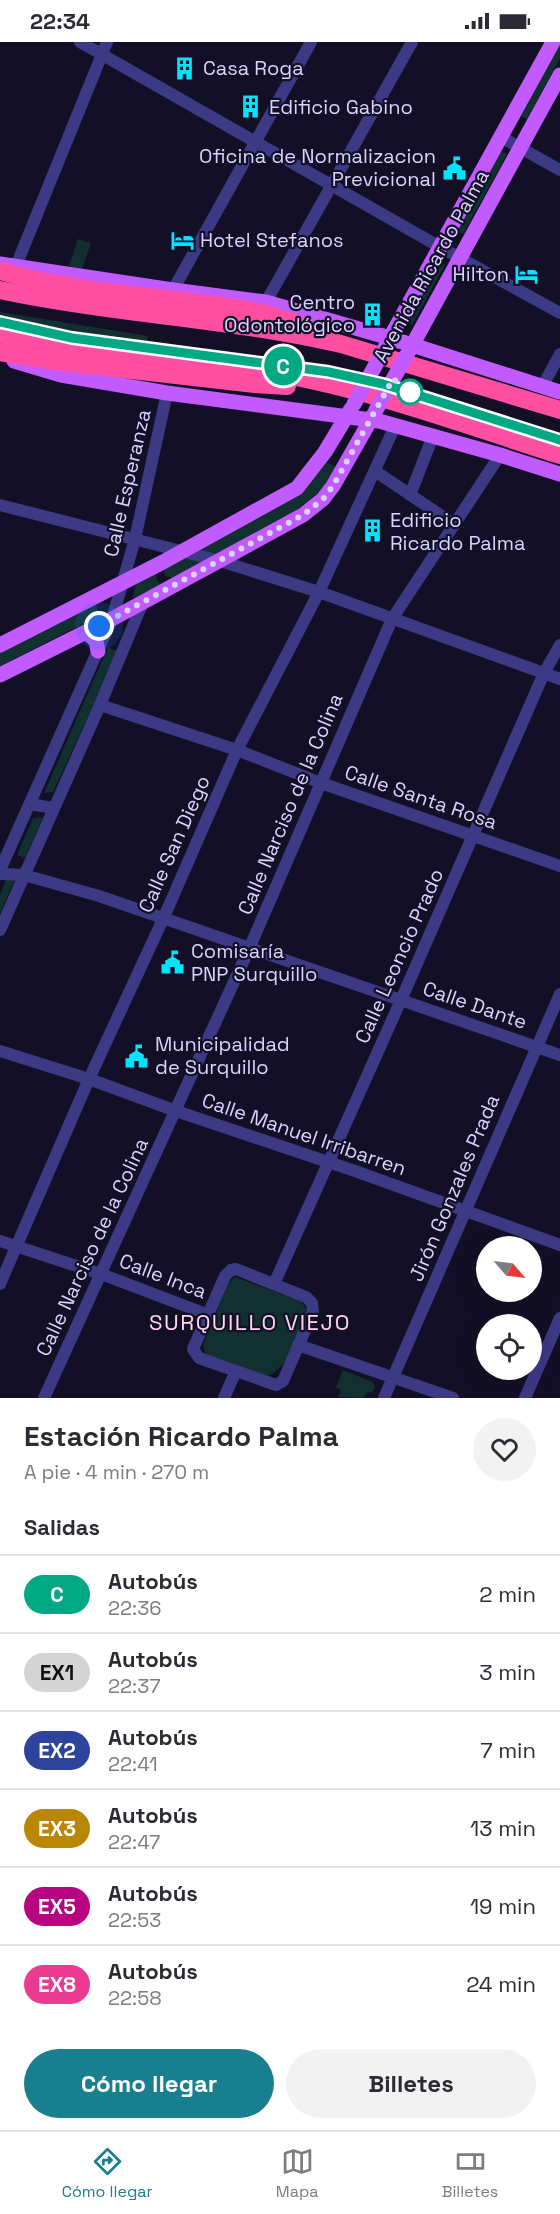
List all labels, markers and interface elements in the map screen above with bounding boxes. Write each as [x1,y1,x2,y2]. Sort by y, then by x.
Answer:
text: 22:34 [30,7,90,35]
building icon: Casa Roga [172,55,198,81]
place label: Casa Roga [203,55,304,81]
building icon: Edificio Gabino [238,94,264,120]
place label: Edificio Gabino [269,94,413,120]
place label: Oficina de Normalizacion Previcional [199,143,436,192]
public building icon: Oficina de Normalizacion Previcional [441,155,467,181]
street label: Avenida Ricardo Palma [367,165,495,367]
hotel icon: Hotel Stefanos [169,227,195,253]
place label: Hotel Stefanos [200,227,344,253]
place label: Hilton [453,261,509,287]
hotel icon: Hilton [514,261,540,287]
place label: Centro Odontológico [224,289,355,338]
building icon: Centro Odontológico [360,301,386,327]
line badge: C [264,346,302,386]
text: C [276,353,290,380]
unlabelled marker [397,379,423,405]
street label: Calle Esperanza [97,407,157,559]
place label: Edificio Ricardo Palma [390,507,525,556]
building icon: Edificio Ricardo Palma [359,518,385,544]
your location [84,611,114,641]
street label: Calle Narciso de la Colina [232,689,348,919]
street label: Calle Santa Rosa [341,759,501,835]
street label: Calle San Diego [132,771,216,917]
street label: Calle Leoncio Prado [349,865,449,1047]
place label: Comisaría PNP Surquillo [191,938,317,987]
public building icon: Comisaría PNP Surquillo [160,949,186,975]
street label: Calle Dante [419,975,531,1035]
place label: Municipalidad de Surquillo [155,1031,290,1080]
public building icon: Municipalidad de Surquillo [124,1043,150,1069]
street label: Calle Manuel Irribarren [199,1087,409,1181]
street label: Jirón Gonzales Prada [403,1091,505,1285]
street label: Calle Narciso de la Colina [30,1134,154,1360]
north arrow [476,1236,542,1302]
map controls [476,1236,542,1380]
street label: Calle Inca [116,1247,210,1305]
district label: SURQUILLO VIEJO [149,1308,351,1336]
button: locate [476,1314,542,1380]
text: Estación Ricardo Palma [24,1418,339,1454]
button: heart [473,1418,536,1481]
text: A pie · 4 min · 270 m [24,1459,209,1485]
text: Salidas [24,1513,100,1541]
text: Autobús [108,1567,198,1595]
text: 2 min [479,1580,536,1608]
text: C [50,1581,64,1608]
text: 22:36 [108,1595,162,1621]
text: Autobús [108,1645,198,1673]
text: 3 min [479,1658,536,1686]
text: EX1 [40,1659,74,1686]
text: 22:37 [108,1673,161,1699]
text: Autobús [108,1723,198,1751]
text: 7 min [480,1736,536,1764]
text: EX2 [38,1737,76,1764]
text: 22:41 [108,1751,158,1777]
text: Autobús [108,1801,198,1829]
text: 13 min [470,1814,536,1842]
text: EX3 [38,1815,76,1842]
text: 22:47 [108,1829,160,1855]
text: Autobús [108,1879,198,1907]
text: 19 min [470,1892,536,1920]
text: EX5 [38,1893,76,1920]
text: 22:53 [108,1907,161,1933]
text: Autobús [108,1957,198,1985]
text: 24 min [466,1970,536,1998]
text: EX8 [38,1971,76,1998]
text: 22:58 [108,1985,162,2011]
button: Cómo llegar [24,2049,274,2118]
button: Billetes [286,2049,536,2118]
tab: Cómo llegar [62,2145,152,2202]
tab: Mapa [276,2145,318,2202]
tab: Billetes [442,2145,498,2202]

